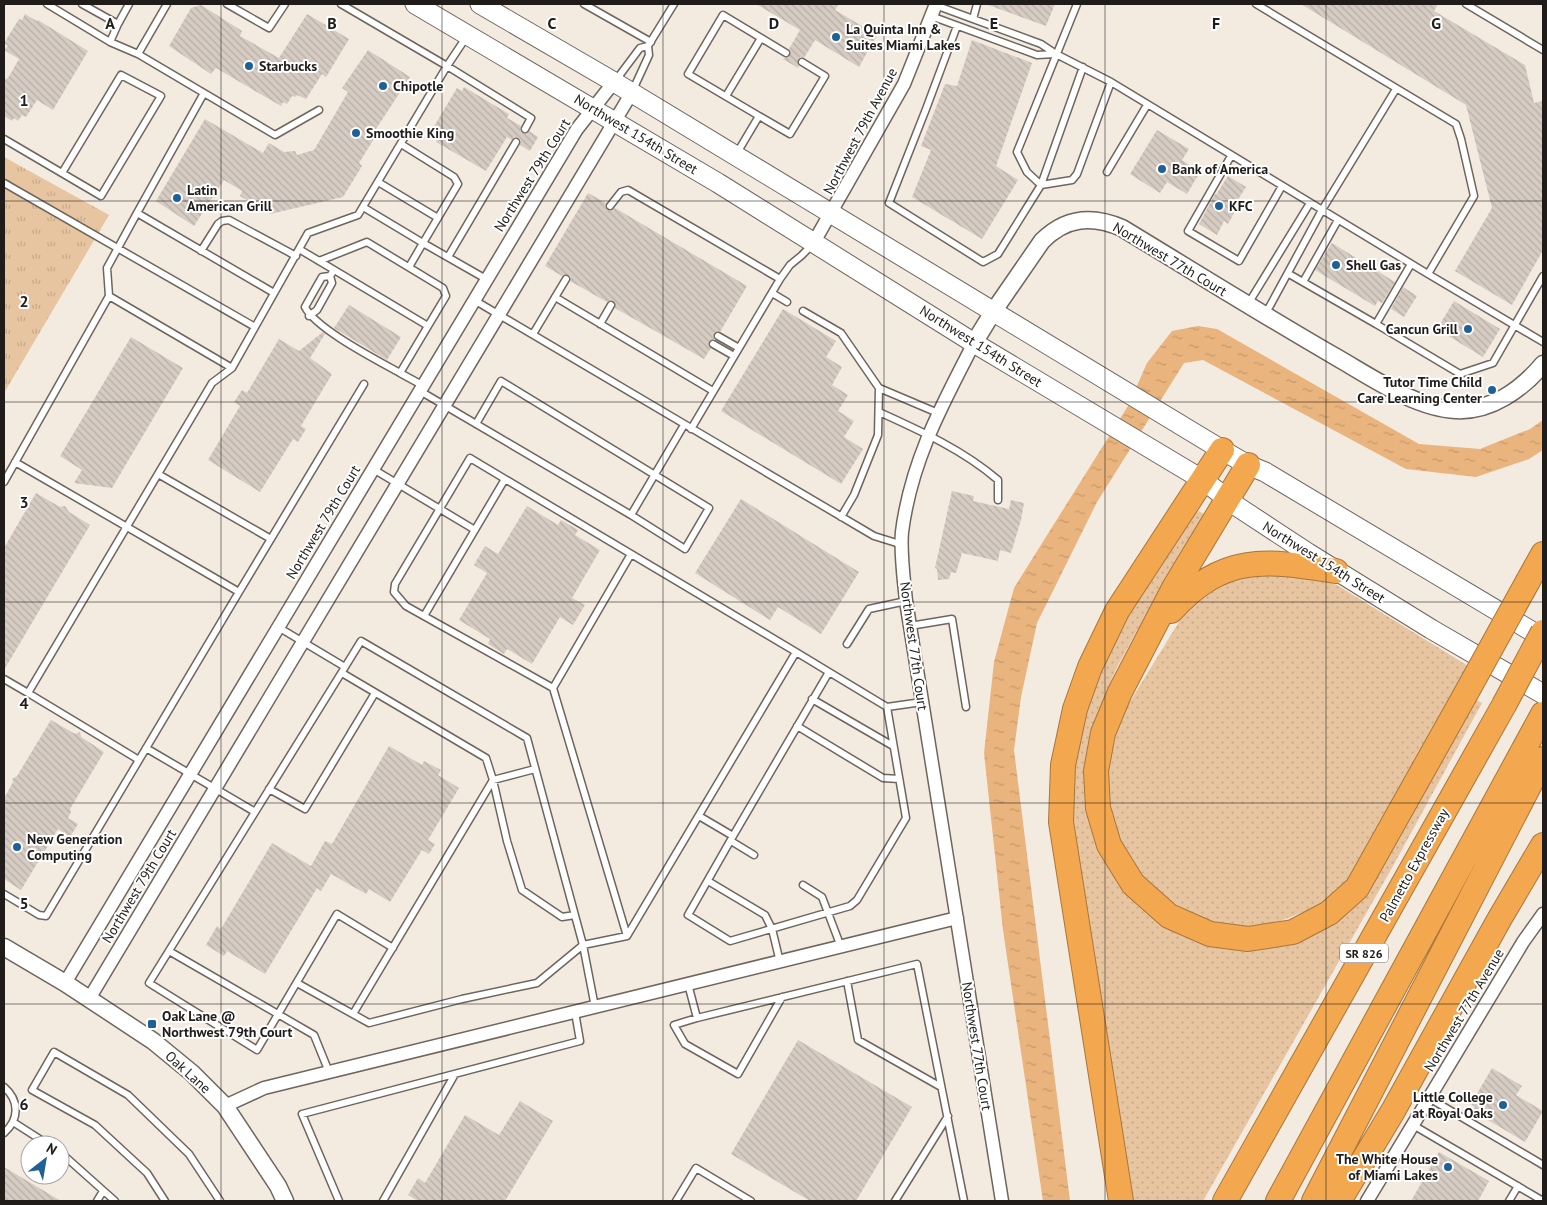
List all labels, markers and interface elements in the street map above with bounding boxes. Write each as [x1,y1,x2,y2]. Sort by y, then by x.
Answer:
text: A [105,13,115,33]
text: B [327,13,337,33]
text: C [548,13,557,33]
text: D [769,13,779,33]
text: E [990,13,998,33]
text: F [1212,13,1220,33]
text: G [1431,13,1441,33]
place label: La Quinta Inn & Suites Miami Lakes [846,20,961,54]
marker: La Quinta Inn & Suites Miami Lakes [830,31,842,43]
place label: Starbucks [259,57,317,75]
marker: Starbucks [243,60,255,72]
street label: Northwest 79th Avenue [819,65,901,197]
place label: Chipotle [393,77,443,95]
marker: Chipotle [377,80,389,92]
text: 1 [19,90,29,110]
street label: Northwest 154th Street [571,90,701,178]
street label: Northwest 79th Court [490,115,574,235]
place label: Smoothie King [366,124,454,142]
marker: Smoothie King [350,127,362,139]
place label: Bank of America [1172,160,1268,178]
marker: Bank of America [1156,163,1168,175]
place label: Latin American Grill [187,181,273,215]
marker: Latin American Grill [171,192,183,204]
place label: KFC [1229,197,1253,215]
marker: KFC [1213,200,1225,212]
street label: Northwest 77th Court [1110,218,1230,300]
place label: Shell Gas [1346,256,1401,274]
marker: Shell Gas [1330,259,1342,271]
text: 2 [19,291,29,311]
street label: Northwest 154th Street [916,301,1046,391]
place label: Cancun Grill [1386,320,1459,338]
marker: Cancun Grill [1462,323,1474,335]
place label: Tutor Time Child Care Learning Center [1357,373,1482,407]
marker: Tutor Time Child Care Learning Center [1486,384,1498,396]
street label: Northwest 79th Court [282,461,364,582]
text: 3 [19,492,29,512]
street label: Northwest 154th Street [1259,517,1389,607]
street label: Northwest 77th Court [896,581,932,712]
text: 4 [19,693,29,713]
street label: Palmetto Expressway [1375,805,1453,925]
street label: Northwest 79th Court [98,825,180,946]
place label: New Generation Computing [27,830,122,864]
marker: New Generation Computing [11,841,23,853]
text: 5 [19,893,29,913]
road number: SR 826 [1340,944,1388,962]
street label: Northwest 77th Avenue [1420,945,1508,1075]
street label: Northwest 77th Court [958,981,996,1112]
place label: Oak Lane @ Northwest 79th Court [162,1007,292,1041]
marker: Oak Lane @ Northwest 79th Court [146,1018,158,1030]
street label: Oak Lane [161,1047,215,1097]
place label: Little College at Royal Oaks [1412,1088,1493,1122]
text: 6 [19,1094,29,1114]
marker: Little College at Royal Oaks [1497,1099,1509,1111]
north arrow [20,1135,70,1185]
text: N [43,1139,60,1159]
place label: The White House of Miami Lakes [1336,1150,1438,1184]
marker: The White House of Miami Lakes [1442,1161,1454,1173]

